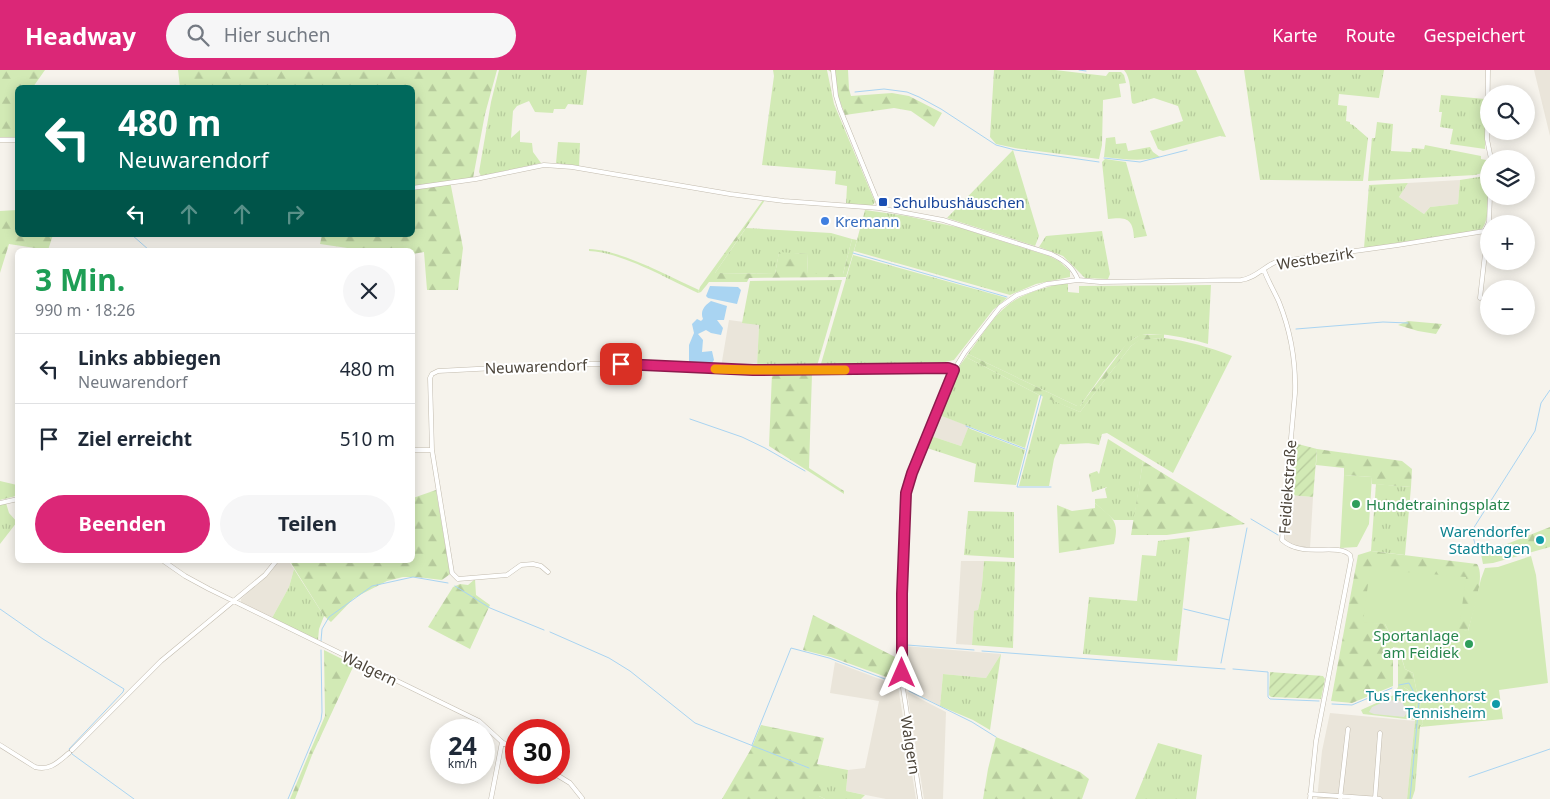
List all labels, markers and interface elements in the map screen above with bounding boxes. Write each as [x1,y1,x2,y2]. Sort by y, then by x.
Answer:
search box [166,13,516,58]
text: Headway [25,19,136,52]
icon: search [184,21,212,49]
text: Hier suchen [224,22,331,48]
text: Karte [1272,23,1318,47]
text: Route [1346,23,1395,47]
text: Gespeichert [1423,23,1525,47]
map controls [1480,85,1535,335]
button: search [1480,85,1535,140]
text: 480 m [118,99,221,146]
icon: left [35,105,100,170]
text: Neuwarendorf [118,144,269,174]
button: layers [1480,150,1535,205]
place label: Schulbushäuschen [893,192,1025,212]
marker: Schulbushäuschen [877,196,889,208]
icon: left [122,200,150,228]
icon: ahead [175,200,203,228]
icon: ahead [228,200,256,228]
icon: right [281,200,309,228]
place label: Kremann [835,211,900,231]
marker: Kremann [819,215,831,227]
button: + [1480,215,1535,270]
street label: Westbezirk [1275,242,1355,274]
text: 3 Min. [35,259,125,300]
button: close [343,265,395,317]
button: − [1480,280,1535,335]
text: 990 m · 18:26 [35,299,135,321]
pin [600,343,642,385]
text: Links abbiegen [78,345,221,371]
icon: arrive [607,350,635,378]
street label: Neuwarendorf [484,354,588,378]
icon: left [35,355,63,383]
text: 480 m [340,356,395,382]
text: Neuwarendorf [78,371,187,393]
icon: arrive [35,425,63,453]
text: Ziel erreicht [78,426,192,452]
text: 510 m [340,426,395,452]
street label: Feidiekstraße [1274,439,1300,535]
place label: Hundetrainingsplatz [1366,494,1510,514]
button: Beenden [35,495,210,553]
button: Teilen [220,495,395,553]
marker: Hundetrainingsplatz [1350,498,1362,510]
place label: Warendorfer Stadthagen [1440,521,1530,558]
marker: Warendorfer Stadthagen [1534,534,1546,546]
place label: Sportanlage am Feidiek [1373,625,1459,662]
marker: Sportanlage am Feidiek [1463,638,1475,650]
street label: Walgern [339,646,401,690]
position arrow [875,646,927,698]
place label: Tus Freckenhorst Tennisheim [1366,685,1487,722]
marker: Tus Freckenhorst Tennisheim [1490,698,1502,710]
street label: Walgern [897,714,925,776]
speed limit sign: 30 [505,719,570,784]
text: 24 [448,728,477,762]
text: km/h [448,755,477,772]

